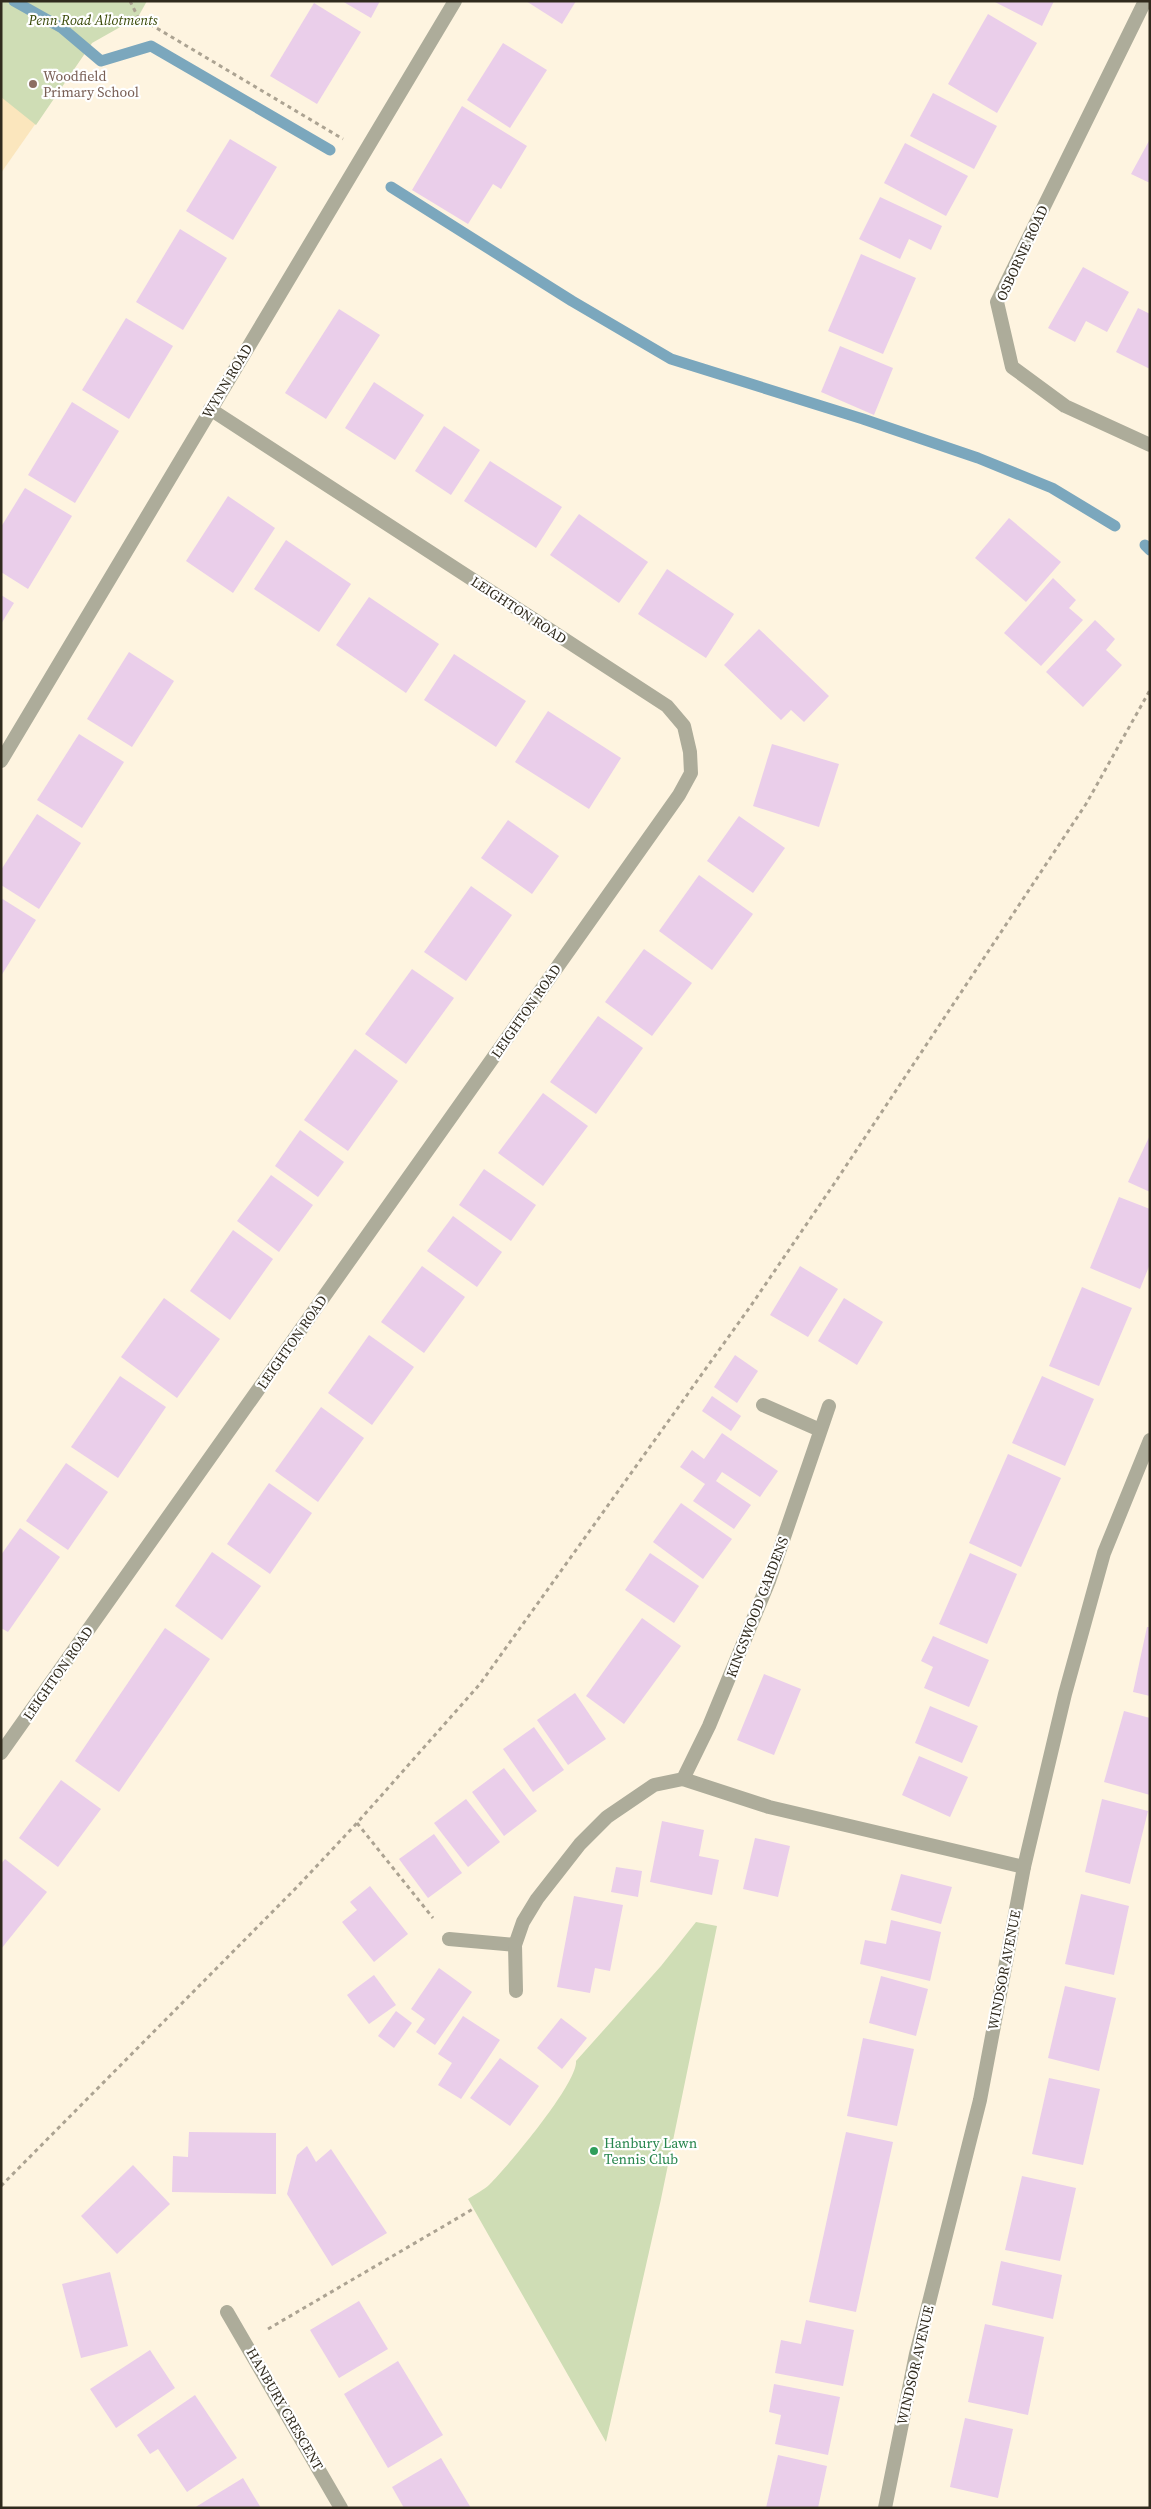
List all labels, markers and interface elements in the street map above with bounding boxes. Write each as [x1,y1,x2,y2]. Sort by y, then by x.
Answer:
park label: Penn Road Allotments [27,10,159,30]
place label: Woodfield Primary School [43,66,139,102]
marker: Woodfield Primary School [27,78,39,90]
street label: OSBORNE ROAD [991,202,1053,304]
street label: WYNN ROAD [197,340,257,422]
street label: LEIGHTON ROAD [467,572,571,649]
street label: LEIGHTON ROAD [486,960,566,1062]
street label: LEIGHTON ROAD [252,1291,332,1393]
street label: KINGSWOOD GARDENS [721,1534,793,1680]
street label: LEIGHTON ROAD [18,1622,98,1724]
street label: WINDSOR AVENUE [983,1908,1025,2032]
place label: Hanbury Lawn Tennis Club [604,2133,698,2169]
marker: Hanbury Lawn Tennis Club [588,2145,600,2157]
street label: WINDSOR AVENUE [892,2303,938,2427]
street label: HANBURY CRESCENT [242,2344,329,2474]

